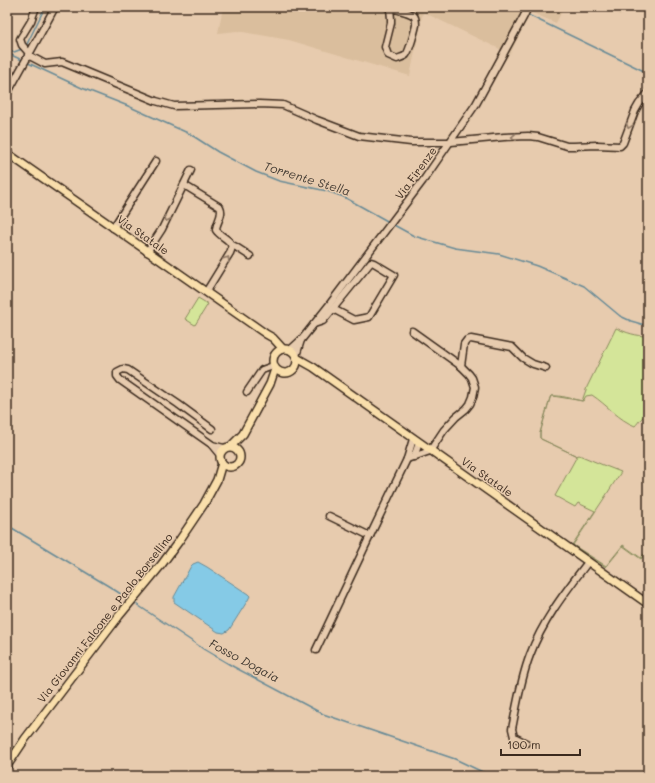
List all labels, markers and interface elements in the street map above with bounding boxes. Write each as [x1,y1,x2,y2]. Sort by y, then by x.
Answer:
one-way arrow [625,123,634,130]
one-way arrow [511,132,517,141]
street label: Via Firenze [391,143,440,202]
water label: Torrente Stella [262,157,352,199]
street label: Via Statale [114,211,172,258]
one-way arrow [164,215,172,222]
one-way arrow [222,256,229,263]
street label: Via Statale [458,453,516,500]
street label: Via Giovanni Falcone e Paolo Borsellino [34,529,176,706]
water label: Fosso Dogaia [207,635,282,685]
scale bar [501,731,580,757]
text: 100 m [507,736,541,752]

